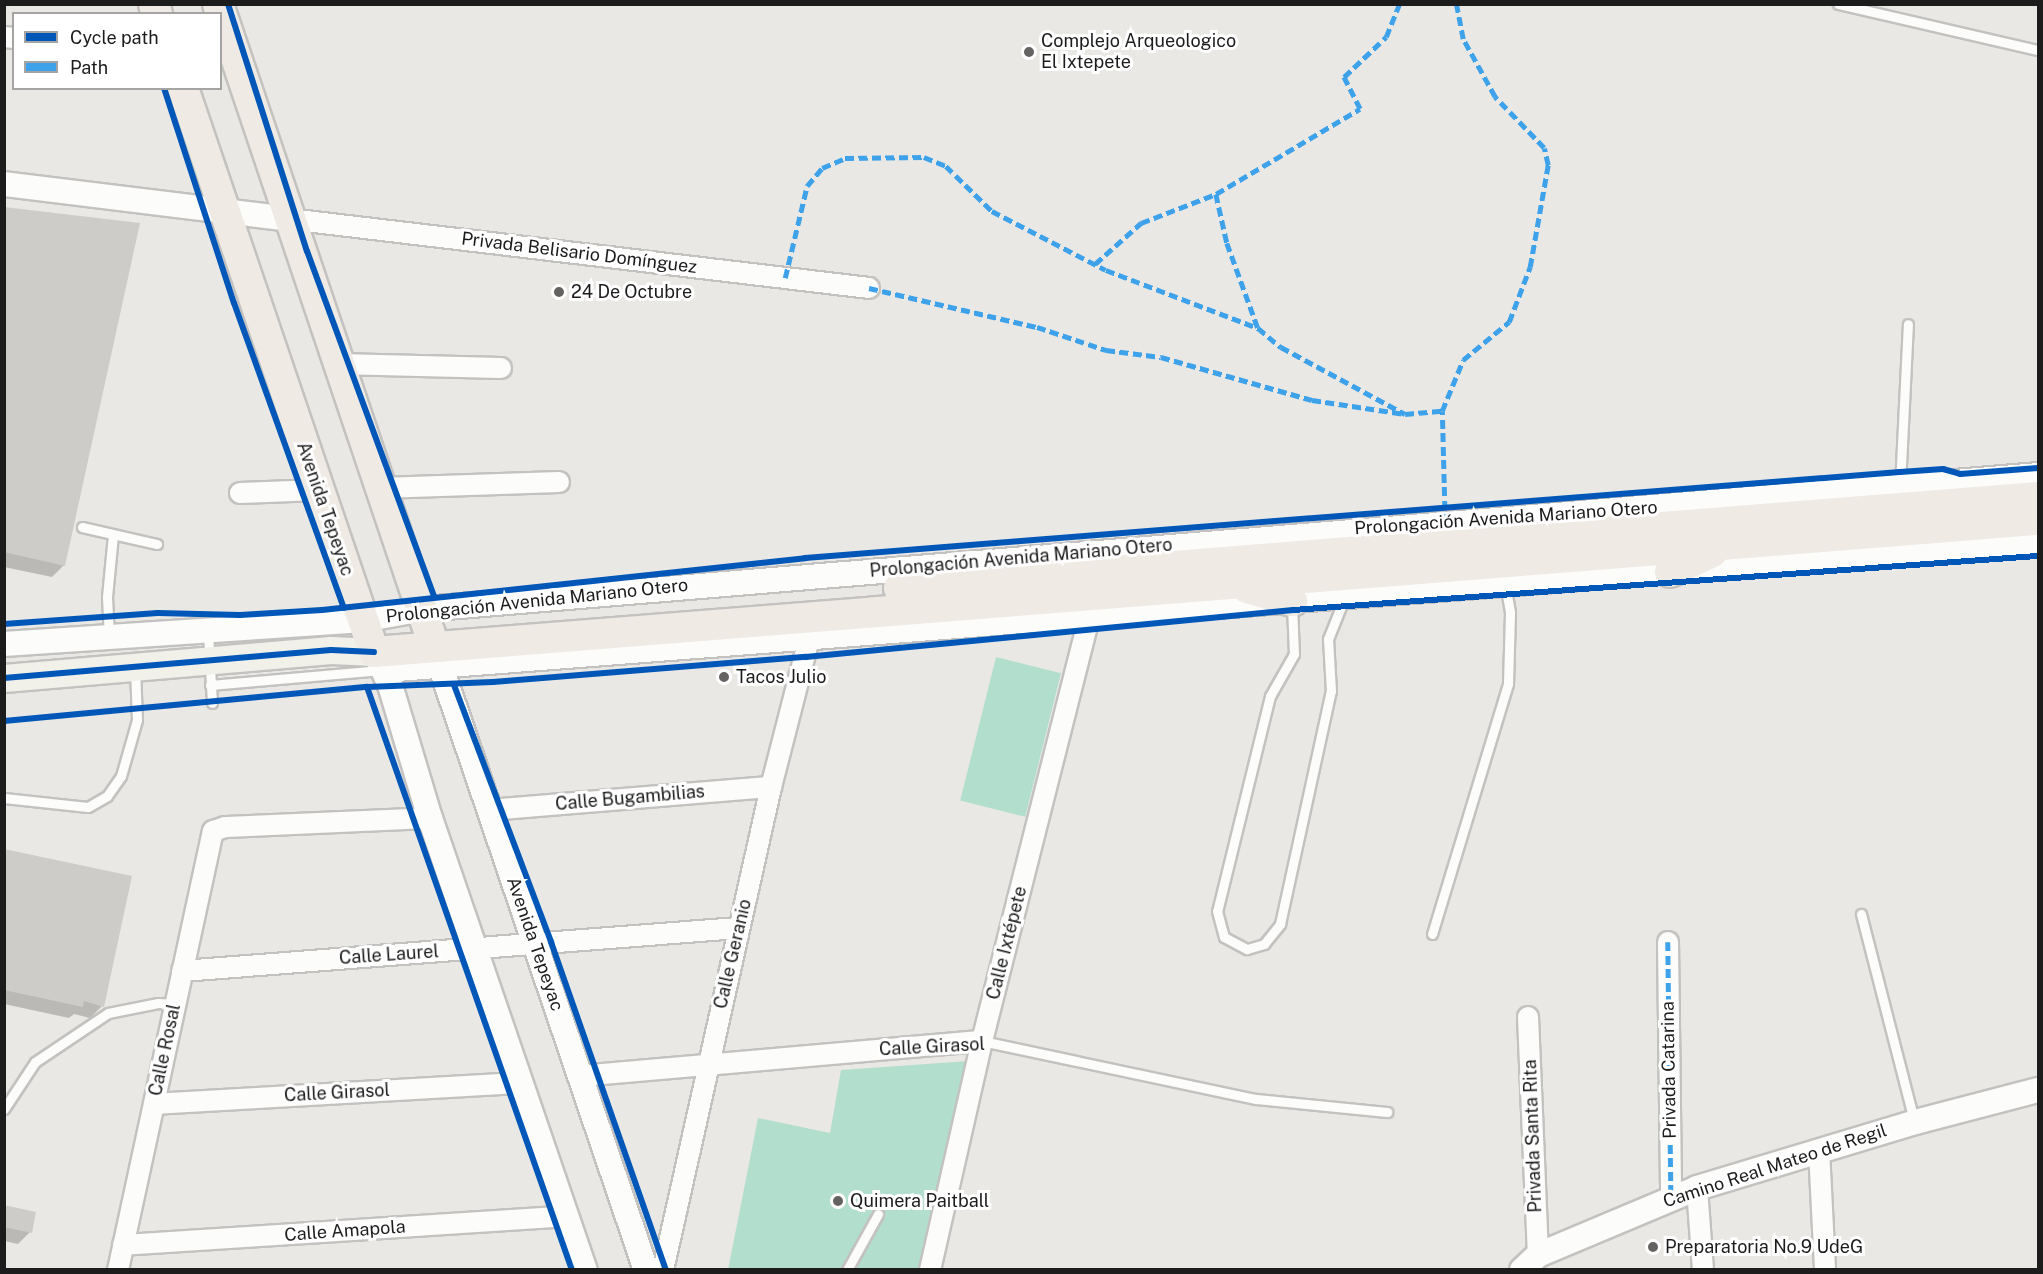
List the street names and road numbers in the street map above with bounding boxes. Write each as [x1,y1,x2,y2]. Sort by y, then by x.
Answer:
street label: Privada Belisario Domínguez [460,228,698,278]
street label: Avenida Tepeyac [292,439,358,579]
street label: Prolongación Avenida Mariano Otero [1354,497,1658,539]
street label: Prolongación Avenida Mariano Otero [869,534,1173,582]
street label: Prolongación Avenida Mariano Otero [385,574,689,628]
street label: Calle Bugambilias [554,781,706,815]
street label: Avenida Tepeyac [502,874,568,1014]
street label: Calle Ixtépete [982,884,1032,1002]
street label: Calle Geranio [710,897,756,1011]
street label: Calle Laurel [338,941,440,969]
street label: Privada Catarina [1657,1001,1681,1139]
street label: Calle Rosal [145,1002,185,1098]
street label: Calle Girasol [878,1033,986,1061]
street label: Privada Santa Rita [1520,1059,1546,1213]
street label: Calle Girasol [283,1079,391,1107]
street label: Camino Real Mateo de Regil [1660,1119,1890,1213]
street label: Calle Amapola [284,1216,406,1246]

